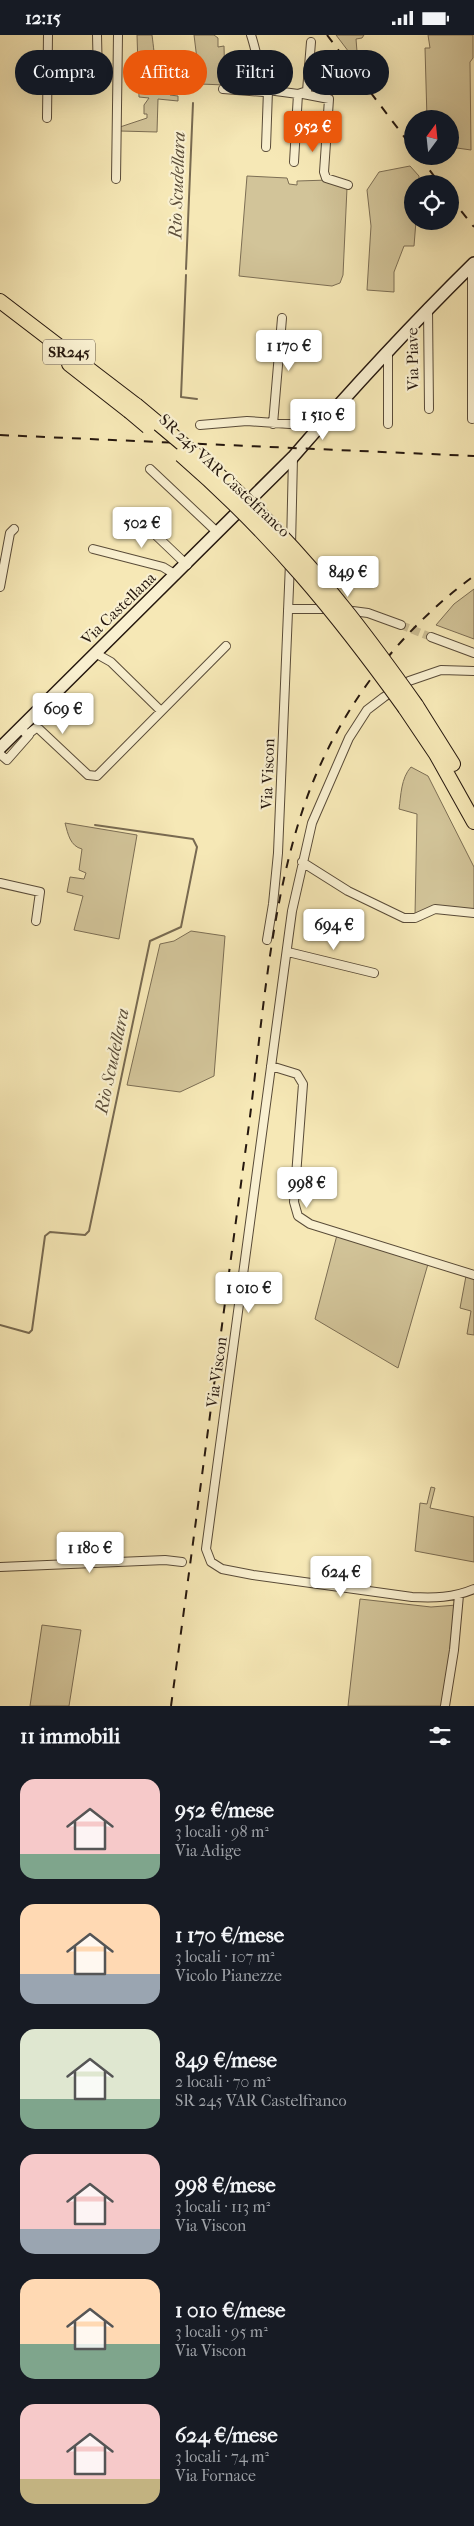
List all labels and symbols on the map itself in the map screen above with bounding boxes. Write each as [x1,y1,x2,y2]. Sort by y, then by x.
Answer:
north arrow [404,110,459,165]
pin: 952 € [278,111,348,153]
water label: Rio Scudellara [165,131,190,240]
street label: Via Piave [402,327,423,392]
pin: 1 170 € [243,329,335,372]
road number: SR245 [43,339,95,365]
pin: 1 510 € [277,399,369,441]
street label: SR 245 VAR Castelfranco [155,410,294,541]
pin: 502 € [107,507,177,549]
pin: 849 € [313,555,383,598]
street label: Via Castellana [76,568,160,649]
pin: 609 € [28,693,98,735]
street label: Via Viscon [257,737,278,811]
pin: 694 € [299,909,369,951]
water label: Rio Scudellara [91,1007,134,1117]
pin: 998 € [272,1167,342,1209]
pin: 1 010 € [203,1271,295,1314]
street label: Via Viscon [202,1335,231,1410]
pin: 1 180 € [44,1531,136,1574]
pin: 624 € [306,1555,376,1598]

